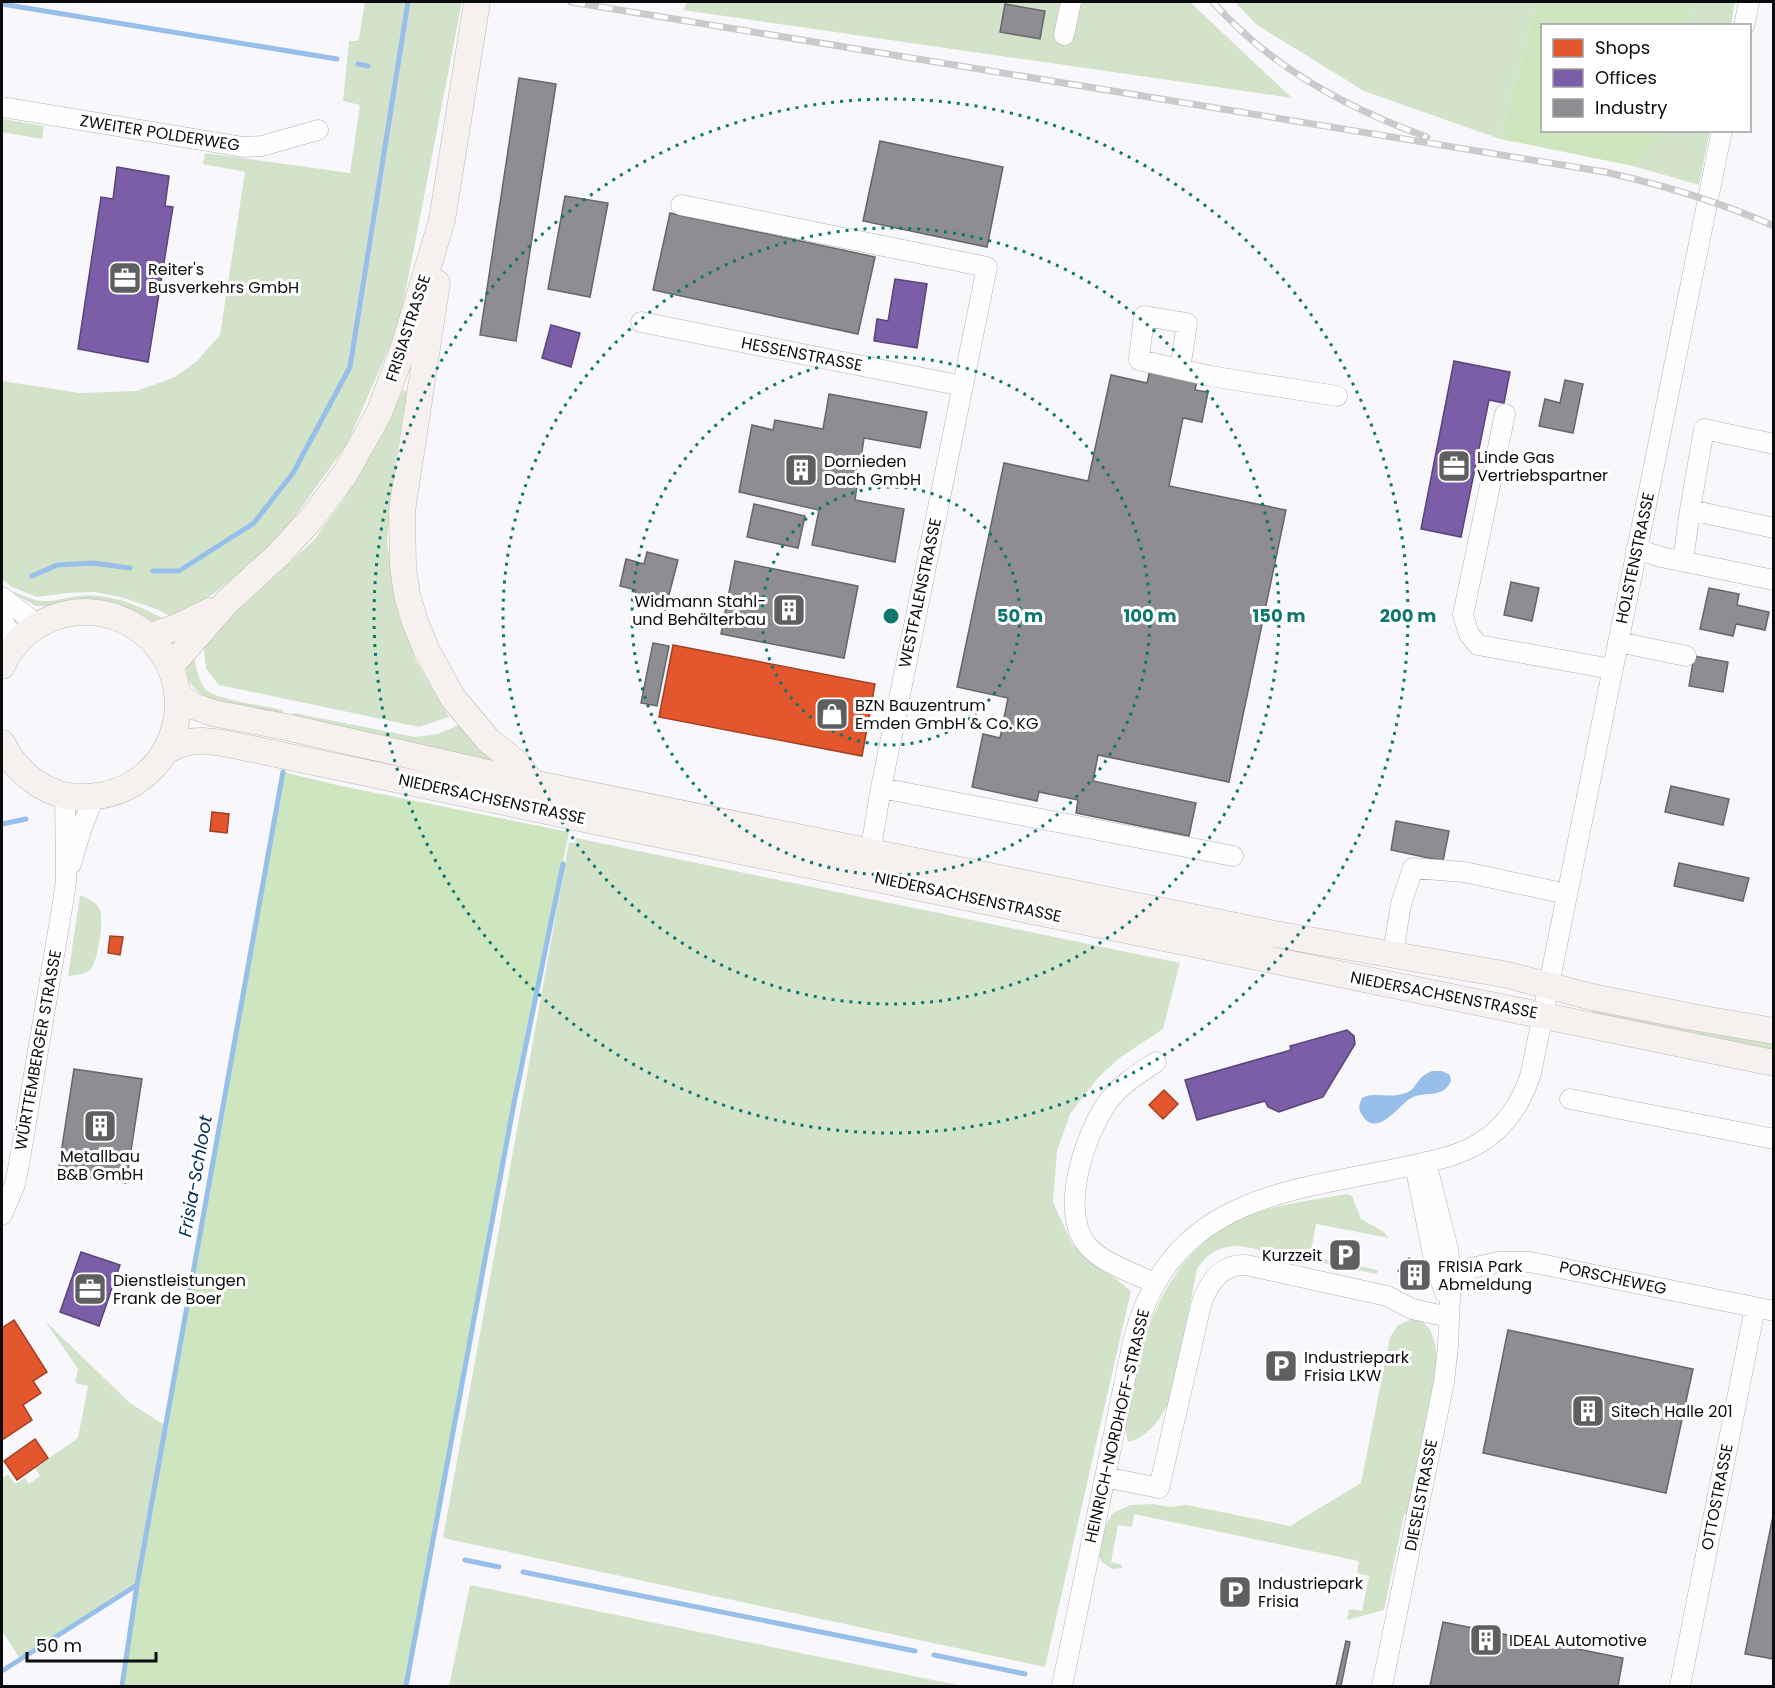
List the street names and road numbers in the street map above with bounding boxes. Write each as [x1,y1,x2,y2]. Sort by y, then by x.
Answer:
street label: ZWEITER POLDERWEG [78,109,242,157]
street label: FRISIASTRASSE [380,271,436,385]
street label: HESSENSTRASSE [739,331,865,377]
street label: HOLSTENSTRASSE [1610,490,1660,626]
street label: WESTFALENSTRASSE [893,516,947,670]
street label: NIEDERSACHSENSTRASSE [396,768,588,830]
street label: NIEDERSACHSENSTRASSE [872,866,1064,928]
street label: WÜRTTEMBERGER STRASSE [9,948,67,1152]
street label: NIEDERSACHSENSTRASSE [1348,966,1540,1024]
street label: PORSCHEWEG [1557,1255,1669,1301]
street label: HEINRICH-NORDHOFF-STRASSE [1079,1307,1155,1545]
street label: DIESELSTRASSE [1399,1437,1443,1553]
street label: OTTOSTRASSE [1695,1442,1739,1552]

